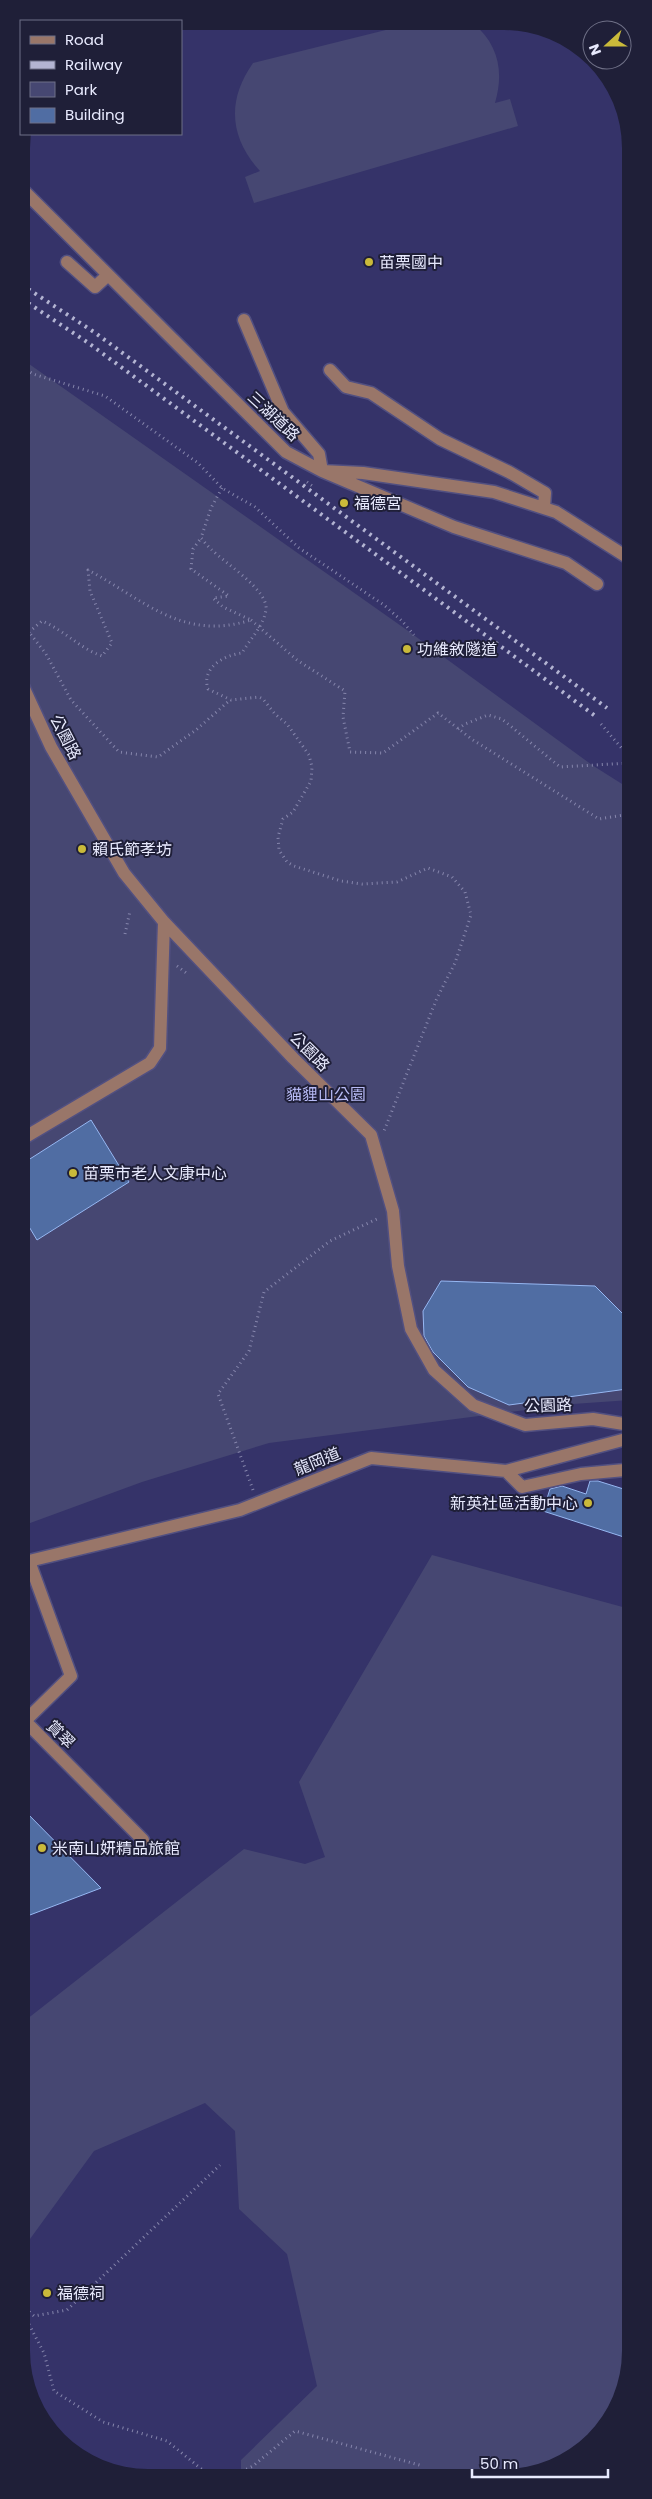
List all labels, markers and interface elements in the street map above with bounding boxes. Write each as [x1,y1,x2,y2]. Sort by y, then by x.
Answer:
legend [20,20,182,135]
north arrow [582,20,632,70]
text: Road [65,29,104,50]
text: N [584,41,606,58]
text: Railway [65,54,123,75]
text: Park [65,79,97,100]
text: Building [65,104,125,125]
place label: 苗栗國中 [379,251,443,274]
marker: 苗栗國中 [363,256,375,268]
street label: 三湖道路 [242,386,305,447]
place label: 福德宮 [354,492,402,515]
marker: 福德宮 [338,497,350,509]
place label: 功維敘隧道 [417,638,497,661]
marker: 功維敘隧道 [401,643,413,655]
street label: 公園路 [44,711,87,764]
place label: 賴氏節孝坊 [92,838,172,861]
marker: 賴氏節孝坊 [76,843,88,855]
street label: 公園路 [285,1026,335,1076]
park label: 貓貍山公園 [286,1083,366,1106]
place label: 苗栗市老人文康中心 [83,1162,227,1185]
marker: 苗栗市老人文康中心 [67,1167,79,1179]
street label: 公園路 [524,1393,572,1418]
street label: 龍岡道 [291,1442,344,1481]
place label: 新英社區活動中心 [450,1492,578,1515]
marker: 新英社區活動中心 [582,1497,594,1509]
street label: 賞翠 [41,1715,80,1754]
place label: 米南山妍精品旅館 [52,1837,180,1860]
marker: 米南山妍精品旅館 [36,1842,48,1854]
place label: 福德祠 [57,2282,105,2305]
marker: 福德祠 [41,2287,53,2299]
scale bar [472,2446,608,2478]
text: 50 m [480,2453,518,2474]

